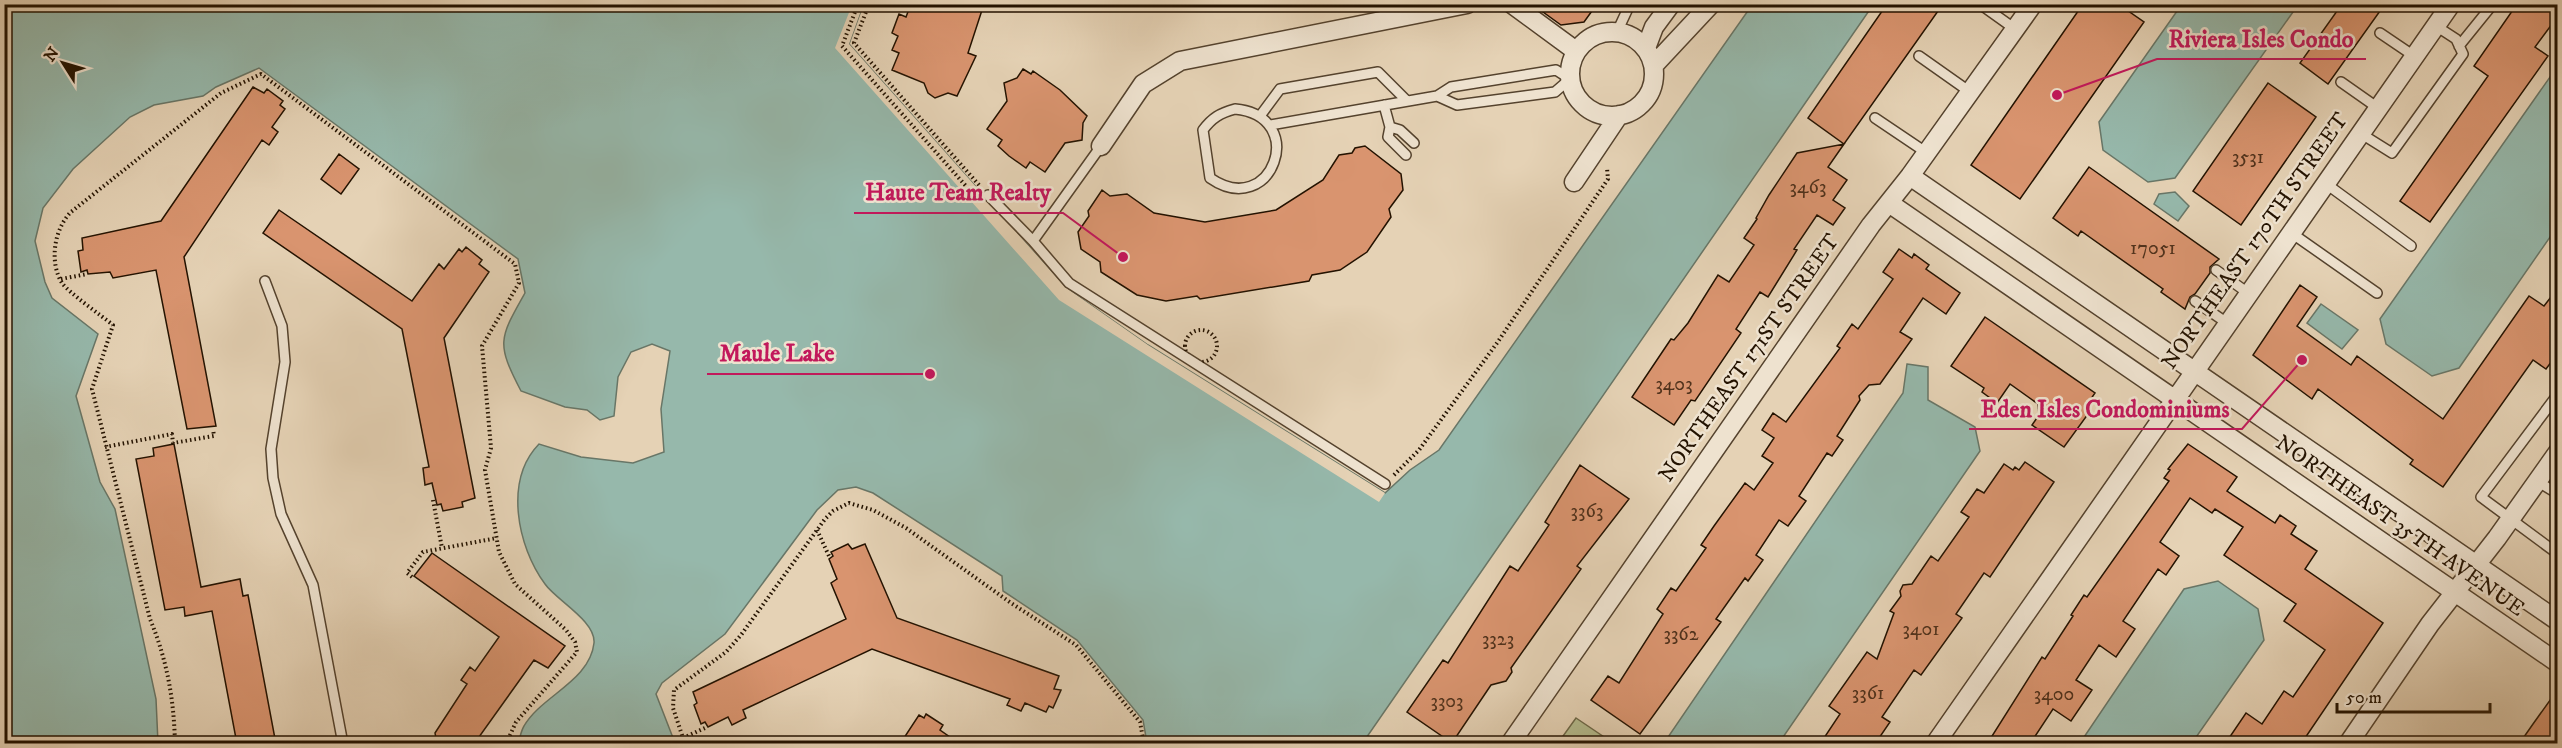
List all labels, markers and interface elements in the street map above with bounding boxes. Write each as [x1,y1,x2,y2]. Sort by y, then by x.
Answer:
callout: Riviera Isles Condo [2157,17,2366,59]
text: Riviera Isles Condo [2169,25,2354,55]
north arrow [33,33,93,93]
text: N [40,43,64,66]
street label: NORTHEAST 170TH STREET [2156,107,2354,375]
house number: 3531 [2232,145,2264,170]
callout: Haute Team Realty [854,171,1063,213]
house number: 3463 [1790,175,1826,200]
text: Haute Team Realty [865,178,1052,208]
street label: NORTHEAST 171ST STREET [1653,228,1845,487]
house number: 17051 [2130,236,2176,261]
callout: Maule Lake [707,332,846,374]
text: Maule Lake [719,339,835,369]
house number: 3403 [1655,372,1693,397]
callout: Eden Isles Condominiums [1969,387,2242,429]
text: Eden Isles Condominiums [1981,395,2230,425]
street label: NORTHEAST 35TH AVENUE [2270,429,2530,623]
house number: 3363 [1571,499,1603,524]
house number: 3401 [1903,617,1940,642]
house number: 3362 [1663,622,1699,647]
house number: 3323 [1482,627,1514,652]
scale bar [2337,676,2490,714]
house number: 3361 [1852,681,1884,706]
house number: 3400 [2034,682,2074,707]
text: 50 m [2346,687,2382,709]
house number: 3303 [1430,689,1464,714]

